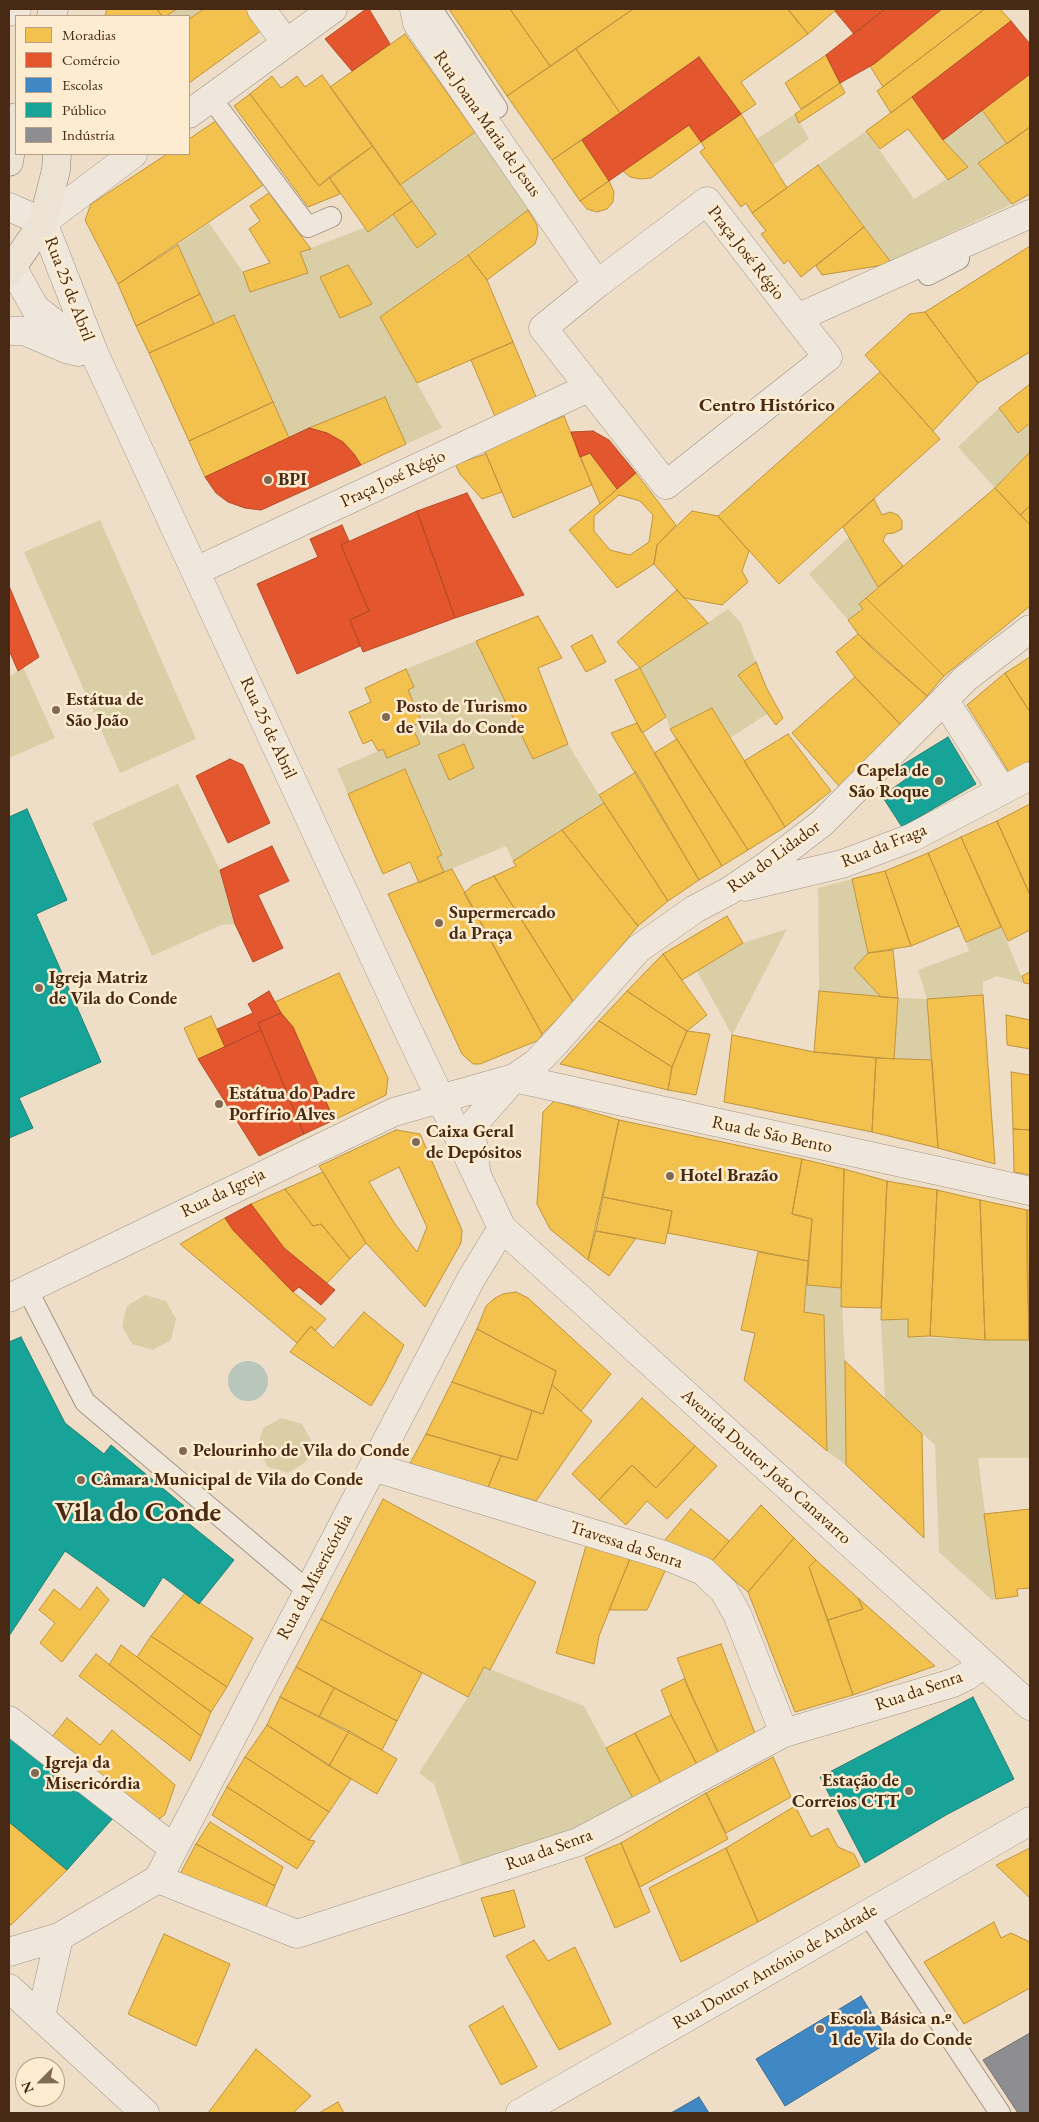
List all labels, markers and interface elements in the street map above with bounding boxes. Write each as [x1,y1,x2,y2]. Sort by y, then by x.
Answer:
legend [15,15,190,155]
text: Moradias [62,25,116,44]
street label: Rua Joana Maria de Jesus [428,47,546,201]
text: Comércio [62,50,120,69]
text: Escolas [62,75,103,94]
text: Público [62,100,106,119]
text: Indústria [62,125,115,144]
street label: Praça José Régio [703,202,789,304]
street label: Rua 25 de Abril [39,234,99,344]
district label: Centro Histórico [699,395,835,417]
street label: Praça José Régio [337,445,449,513]
place label: BPI [278,469,307,491]
marker: BPI [262,474,274,486]
street label: Rua 25 de Abril [235,674,301,782]
place label: Estátua de São João [66,689,143,732]
place label: Posto de Turismo de Vila do Conde [396,696,527,739]
marker: Estátua de São João [50,704,62,716]
marker: Posto de Turismo de Vila do Conde [380,711,392,723]
place label: Capela de São Roque [849,760,929,802]
marker: Capela de São Roque [933,775,945,787]
street label: Rua do Lidador [723,816,825,898]
street label: Rua da Fraga [838,819,930,873]
place label: Supermercado da Praça [449,902,556,944]
marker: Supermercado da Praça [433,917,445,929]
place label: Igreja Matriz de Vila do Conde [49,967,177,1010]
marker: Igreja Matriz de Vila do Conde [33,982,45,994]
place label: Estátua do Padre Porfírio Alves [229,1083,355,1126]
marker: Estátua do Padre Porfírio Alves [213,1098,225,1110]
street label: Rua de São Bento [710,1112,834,1158]
place label: Caixa Geral de Depósitos [426,1121,522,1164]
marker: Caixa Geral de Depósitos [410,1136,422,1148]
street label: Rua da Igreja [177,1163,269,1223]
place label: Hotel Brazão [680,1165,778,1187]
marker: Hotel Brazão [664,1170,676,1182]
street label: Avenida Doutor João Canavarro [676,1385,856,1549]
place label: Pelourinho de Vila do Conde [193,1440,409,1462]
marker: Pelourinho de Vila do Conde [177,1445,189,1457]
place label: Câmara Municipal de Vila do Conde [91,1469,363,1491]
marker: Câmara Municipal de Vila do Conde [75,1474,87,1486]
district label: Vila do Conde [55,1496,221,1530]
street label: Rua da Misericórdia [273,1510,357,1644]
street label: Travessa da Senra [567,1517,685,1573]
street label: Rua da Senra [872,1666,966,1716]
place label: Igreja da Misericórdia [45,1752,140,1795]
marker: Igreja da Misericórdia [29,1767,41,1779]
place label: Estação de Correios CTT [792,1770,899,1812]
marker: Estação de Correios CTT [903,1785,915,1797]
street label: Rua da Senra [503,1824,595,1876]
street label: Rua Doutor António de Andrade [669,1900,881,2034]
place label: Escola Básica n.º 1 de Vila do Conde [830,2008,972,2050]
marker: Escola Básica n.º 1 de Vila do Conde [814,2023,826,2035]
north arrow [15,2057,65,2107]
text: N [17,2079,38,2096]

